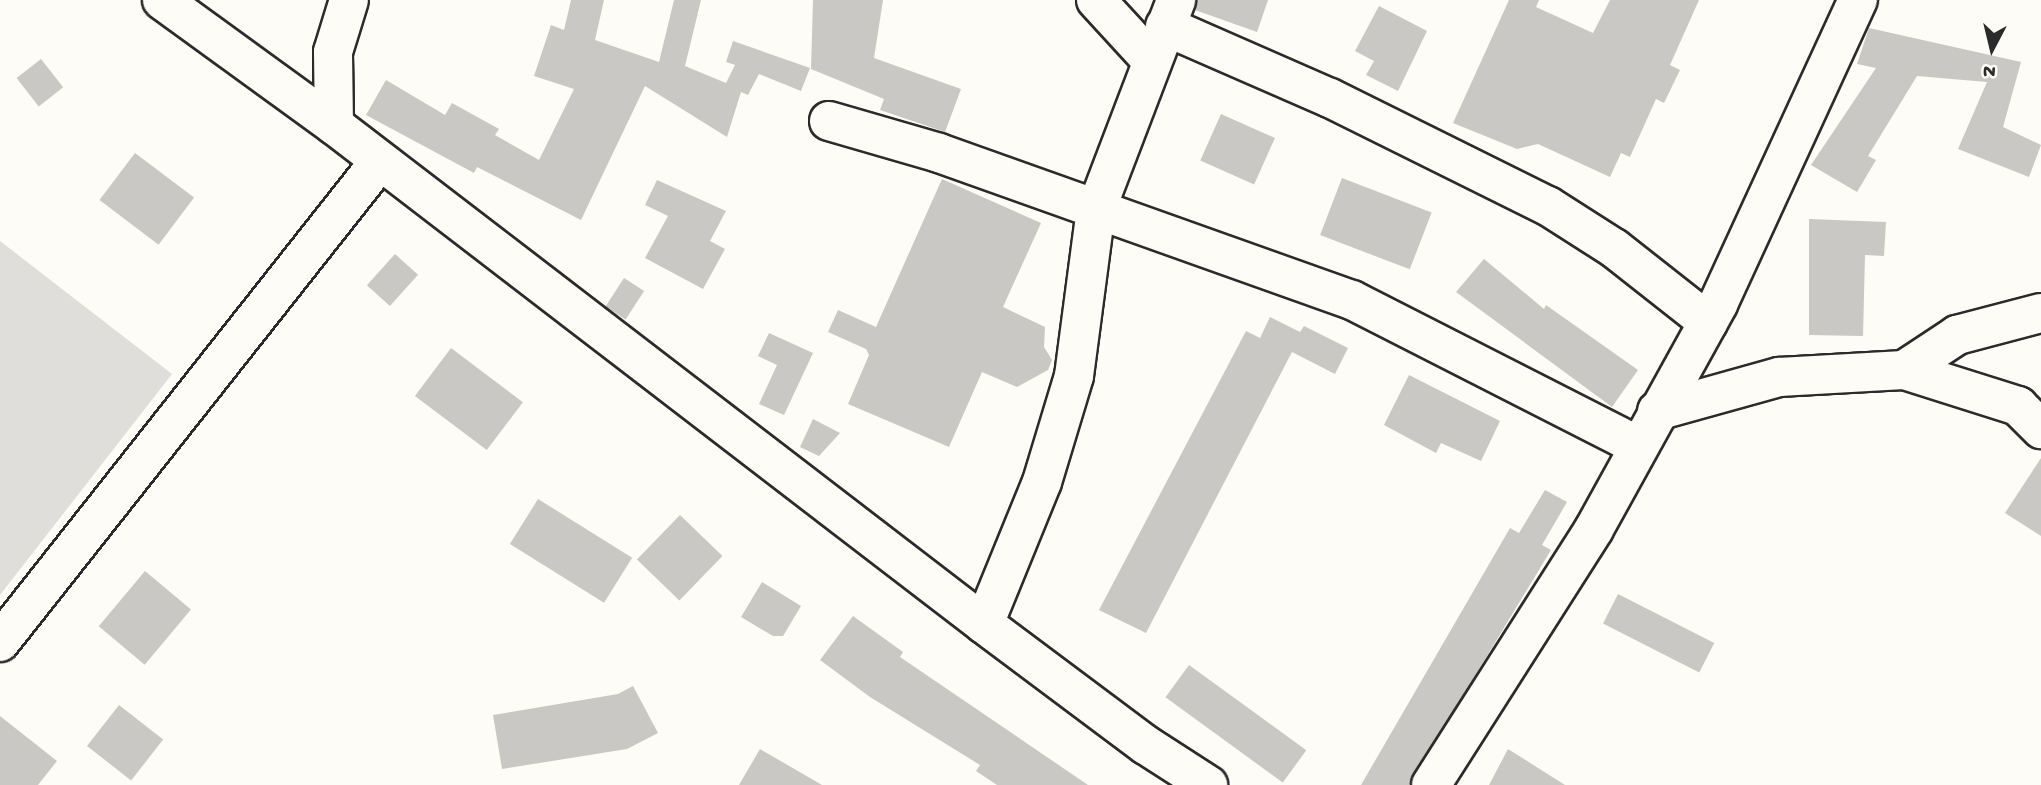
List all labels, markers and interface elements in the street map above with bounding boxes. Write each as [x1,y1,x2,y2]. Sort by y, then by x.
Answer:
north arrow [1957,14,2027,84]
text: N [1982,58,1997,83]

